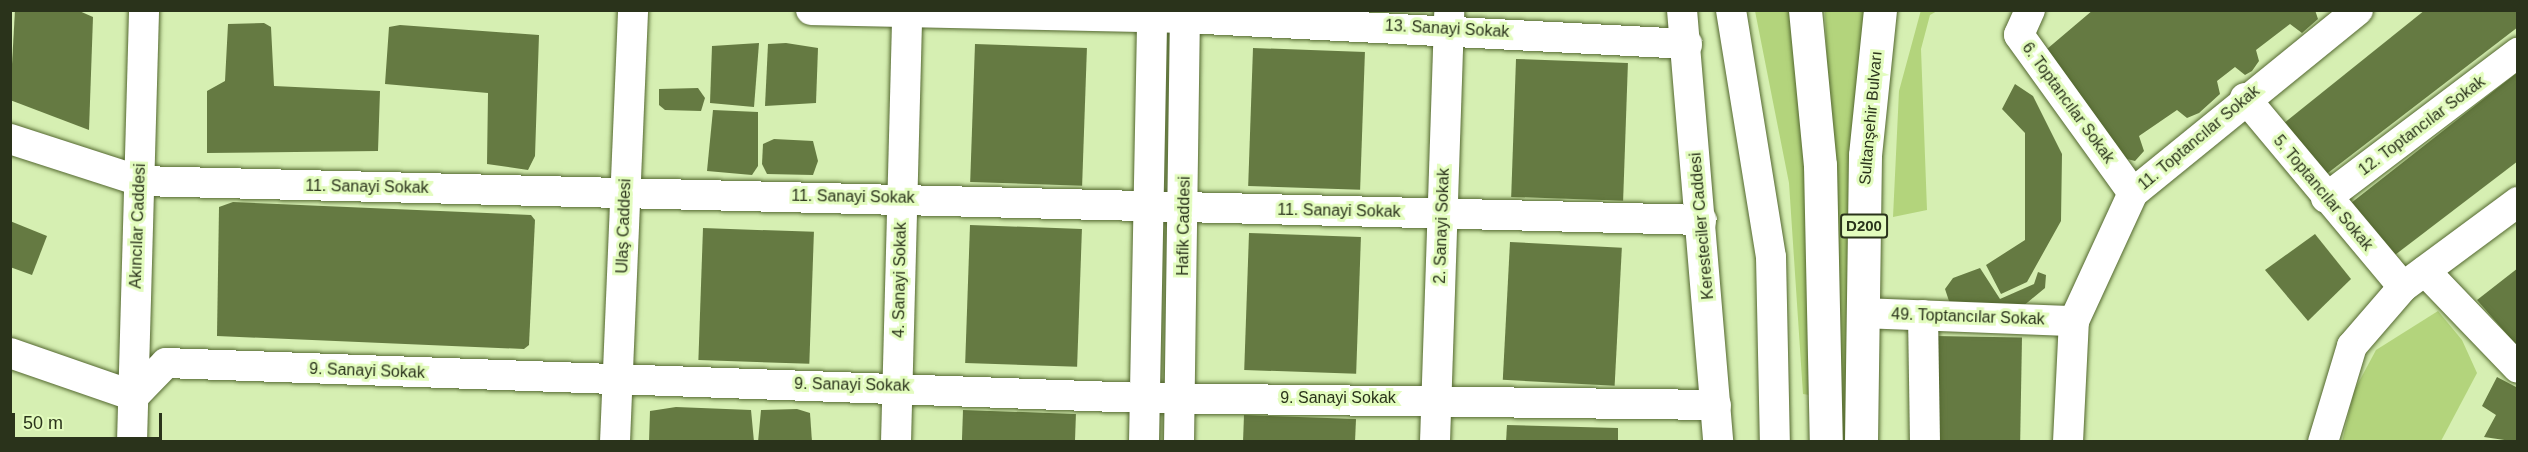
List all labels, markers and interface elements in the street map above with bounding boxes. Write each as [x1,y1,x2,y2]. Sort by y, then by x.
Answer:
street label: 13. Sanayi Sokak [1384,16,1510,42]
street label: 6. Toptancılar Sokak [2018,39,2118,167]
street label: Sultanşehir Bulvarı [1856,50,1886,186]
street label: 12. Toptancılar Sokak [2355,72,2489,180]
street label: 11. Toptancılar Sokak [2134,82,2264,194]
street label: 5. Toptancılar Sokak [2269,131,2377,255]
street label: Keresteciler Caddesi [1686,152,1718,300]
street label: Akıncılar Caddesi [126,163,150,289]
street label: 2. Sanayi Sokak [1430,168,1454,284]
street label: 11. Sanayi Sokak [305,176,429,198]
street label: Hafik Caddesi [1174,176,1194,276]
street label: Ulaş Caddesi [613,178,635,274]
street label: 11. Sanayi Sokak [791,186,915,208]
street label: 11. Sanayi Sokak [1277,200,1401,222]
road number: D200 [1840,214,1888,238]
street label: 4. Sanayi Sokak [889,222,911,338]
street label: 49. Toptancılar Sokak [1891,305,2045,329]
street label: 9. Sanayi Sokak [309,359,425,383]
street label: 9. Sanayi Sokak [794,374,910,396]
street label: 9. Sanayi Sokak [1280,388,1396,408]
scale bar [15,401,165,439]
text: 50 m [23,413,63,433]

